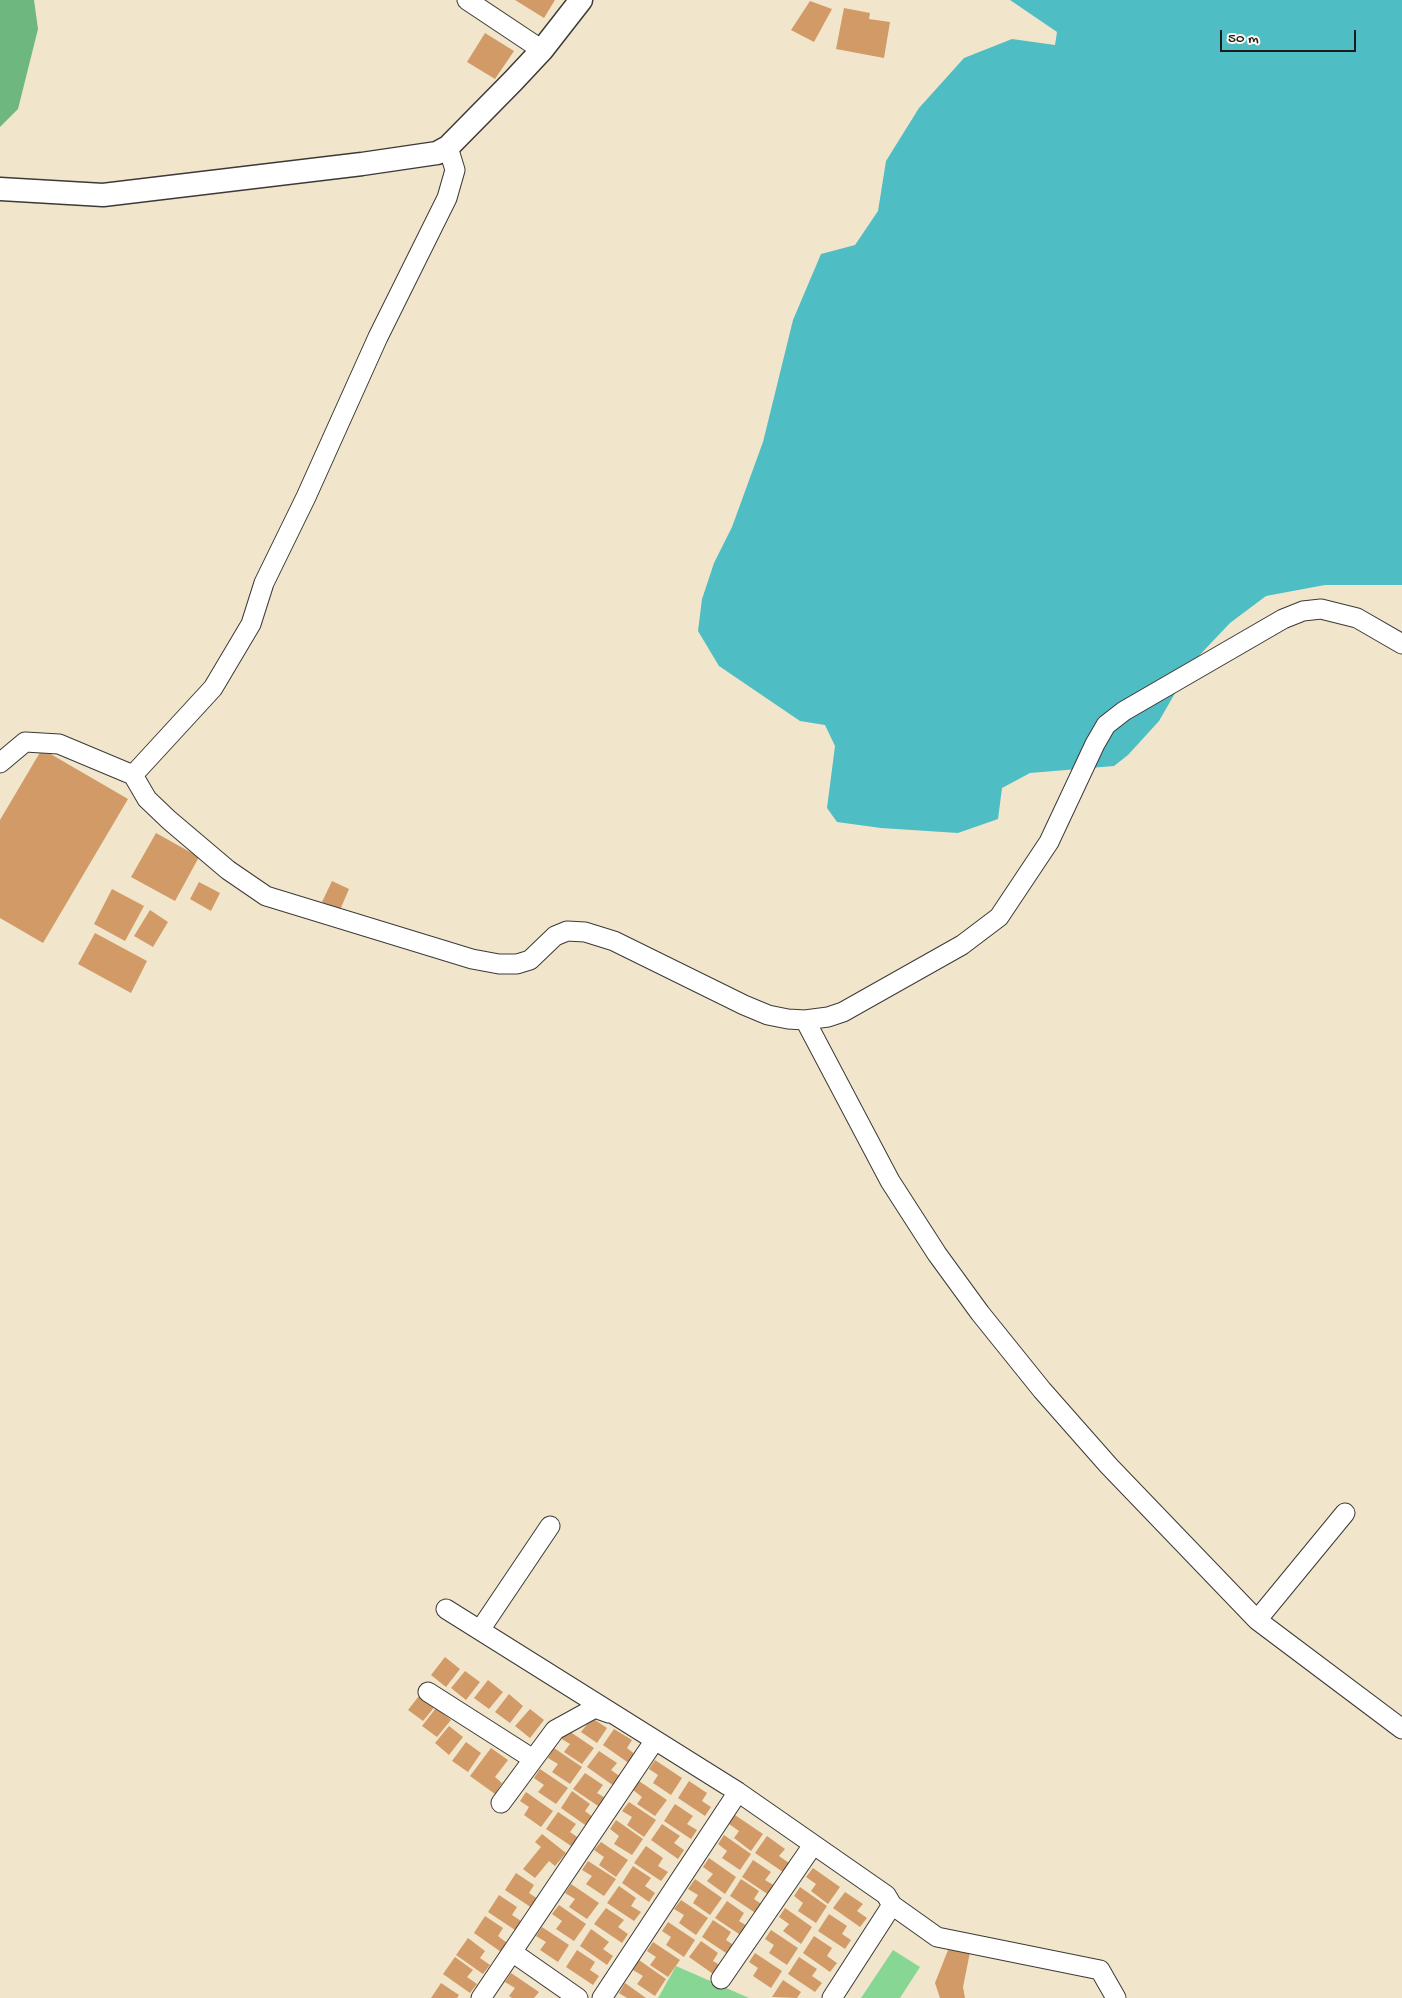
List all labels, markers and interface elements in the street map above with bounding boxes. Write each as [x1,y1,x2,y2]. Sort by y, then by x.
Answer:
scale bar [1222,20,1358,52]
text: 50 m [1228,30,1259,48]

